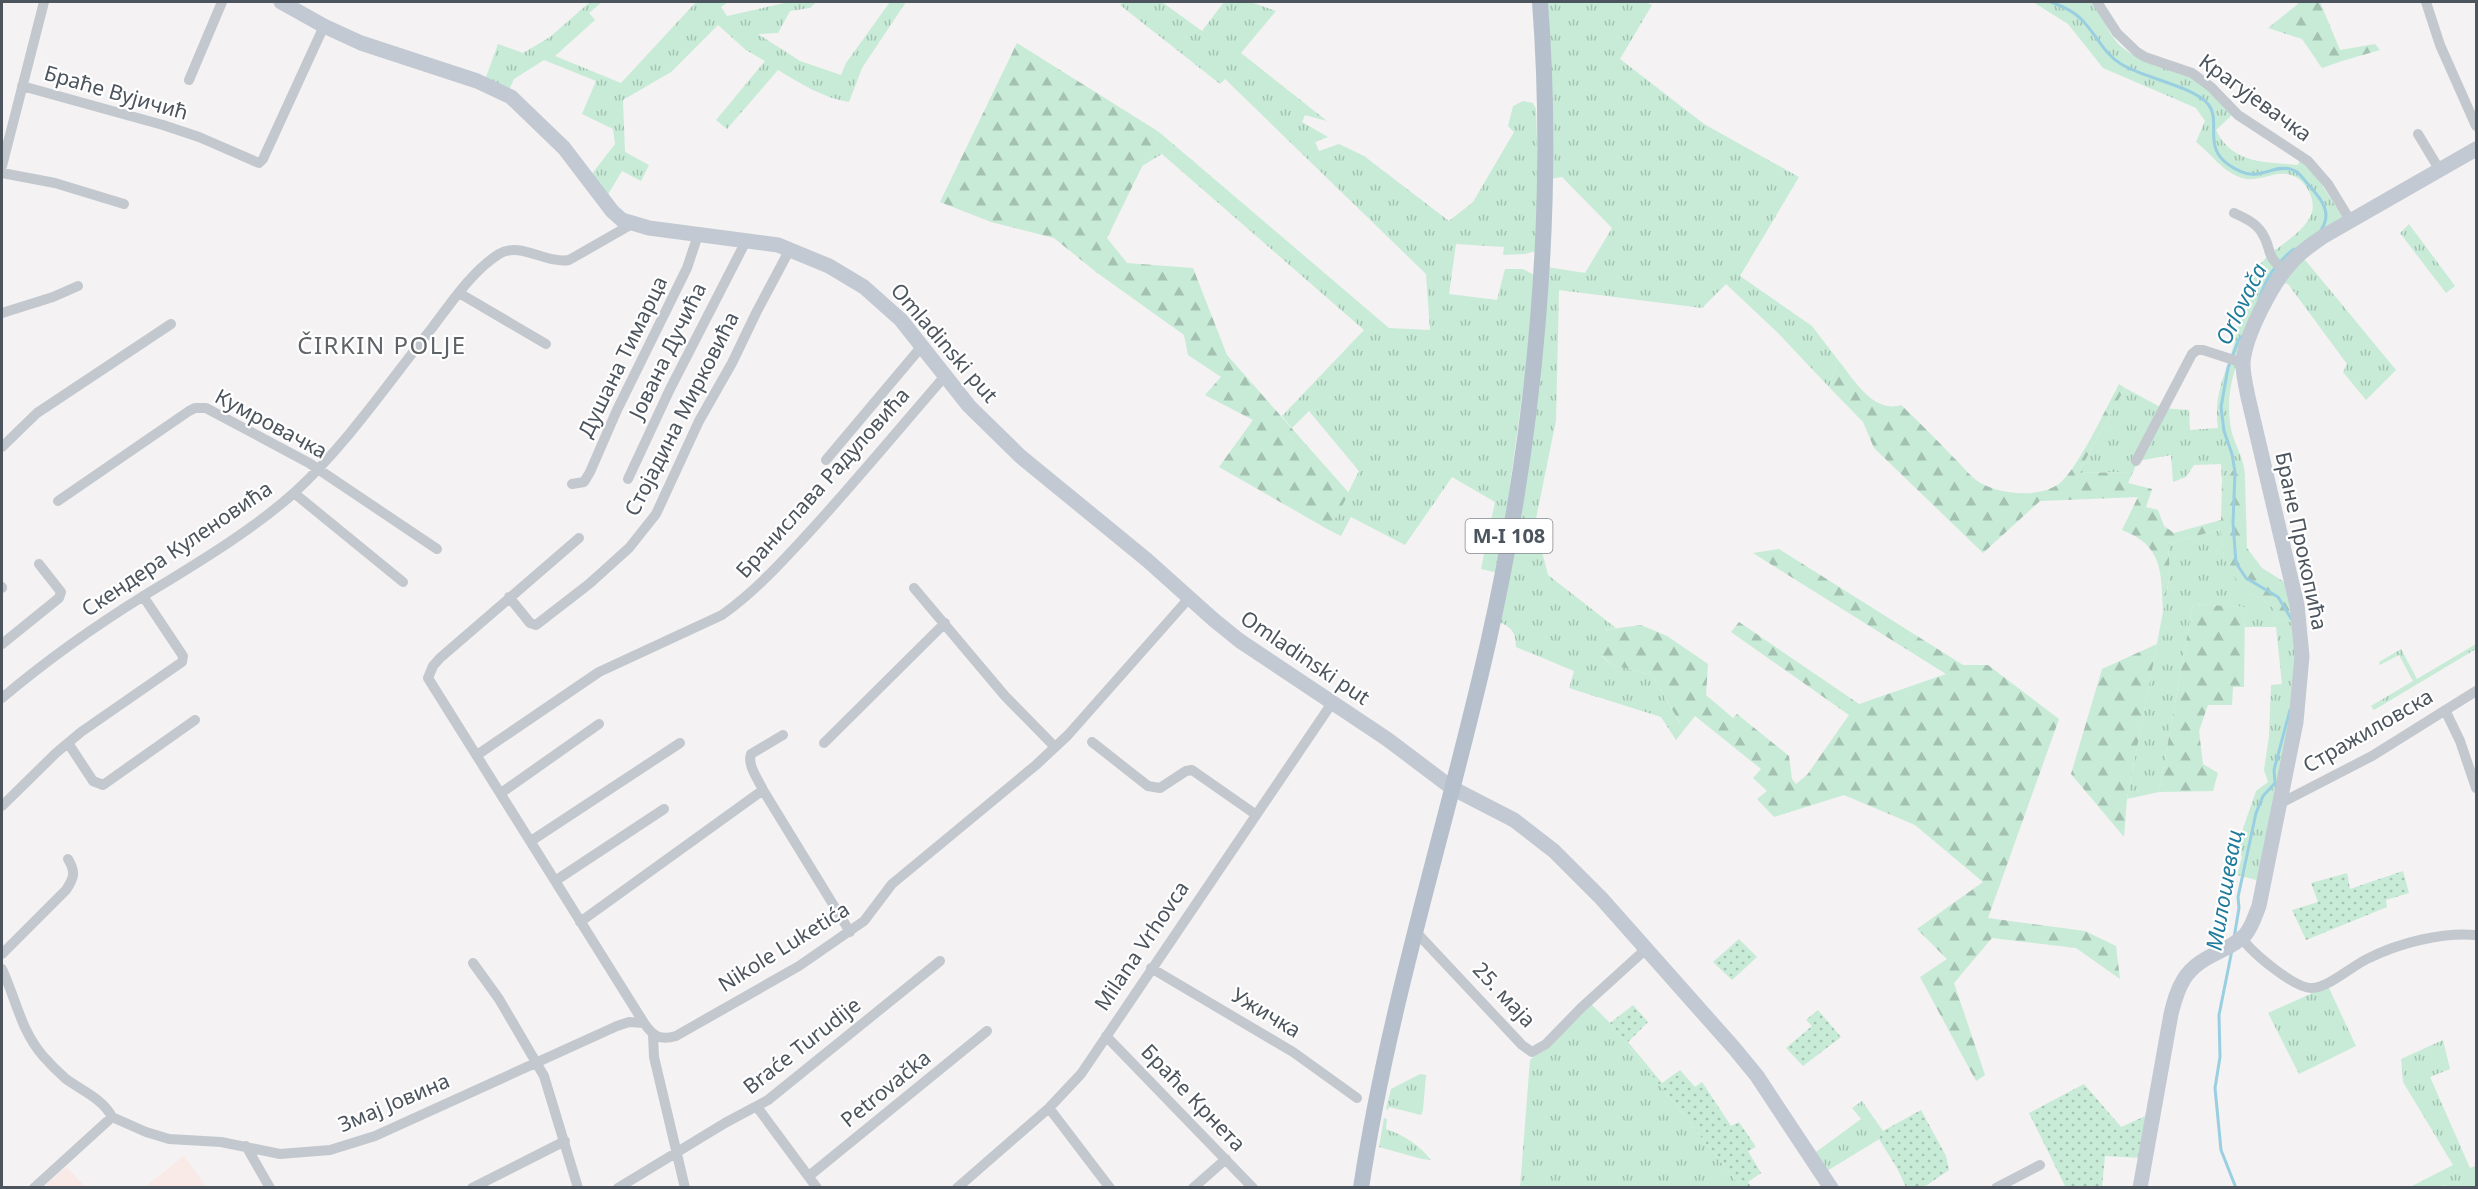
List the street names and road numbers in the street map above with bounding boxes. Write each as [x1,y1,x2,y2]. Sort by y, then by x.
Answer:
street label: Крагујевачка [2194,47,2318,148]
street label: Браће Вујичић [41,58,192,126]
street label: Душана Тимарца [571,271,673,442]
street label: Omladinski put [885,276,1005,409]
street label: Јована Дучића [621,278,712,425]
street label: Стојадина Мирковића [617,307,745,521]
street label: Бранислава Радуловића [729,381,915,584]
street label: Кумровачка [210,382,332,464]
street label: Бране Прокопића [2269,449,2335,632]
street label: Скендера Куленовића [76,474,277,622]
road number: M-I 108 [1466,519,1552,553]
street label: Omladinski put [1235,604,1376,711]
street label: Стражиловска [2297,682,2438,779]
street label: Milana Vrhovca [1087,875,1195,1016]
street label: Nikole Luketića [712,895,854,998]
street label: 25. маја [1467,956,1542,1033]
street label: Ужичка [1227,981,1306,1044]
street label: Braće Turudije [737,990,866,1100]
street label: Браће Крнета [1135,1038,1252,1157]
street label: Petrovačka [835,1043,936,1133]
street label: Змај Јовина [334,1066,454,1138]

